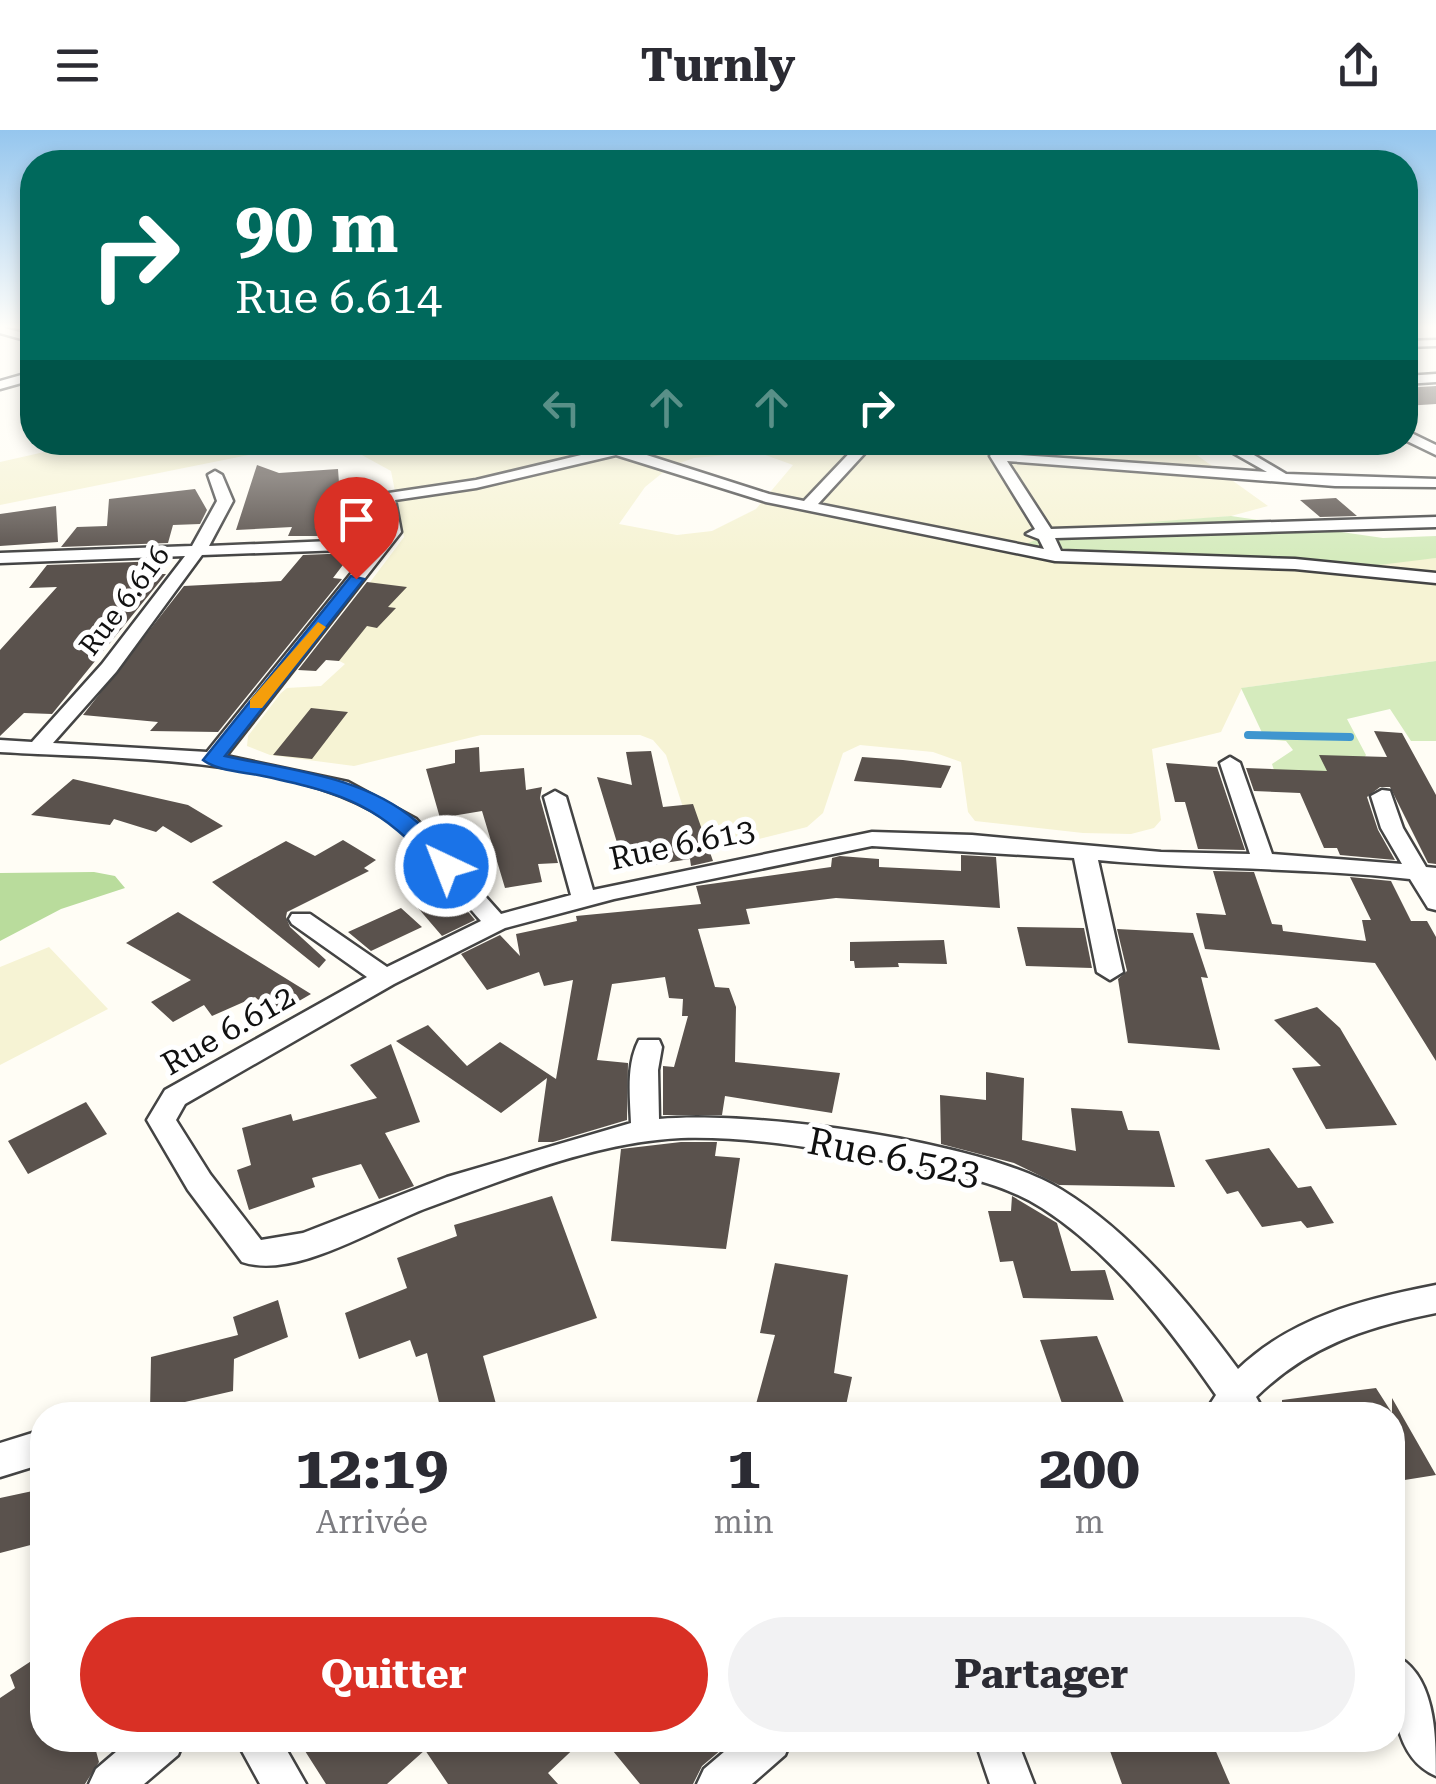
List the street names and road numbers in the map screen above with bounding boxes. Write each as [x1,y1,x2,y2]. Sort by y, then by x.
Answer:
street label: Rue 6.616 [72,539,176,662]
street label: Rue 6.613 [606,810,758,878]
street label: Rue 6.612 [155,977,301,1083]
street label: Rue 6.523 [804,1119,984,1195]

